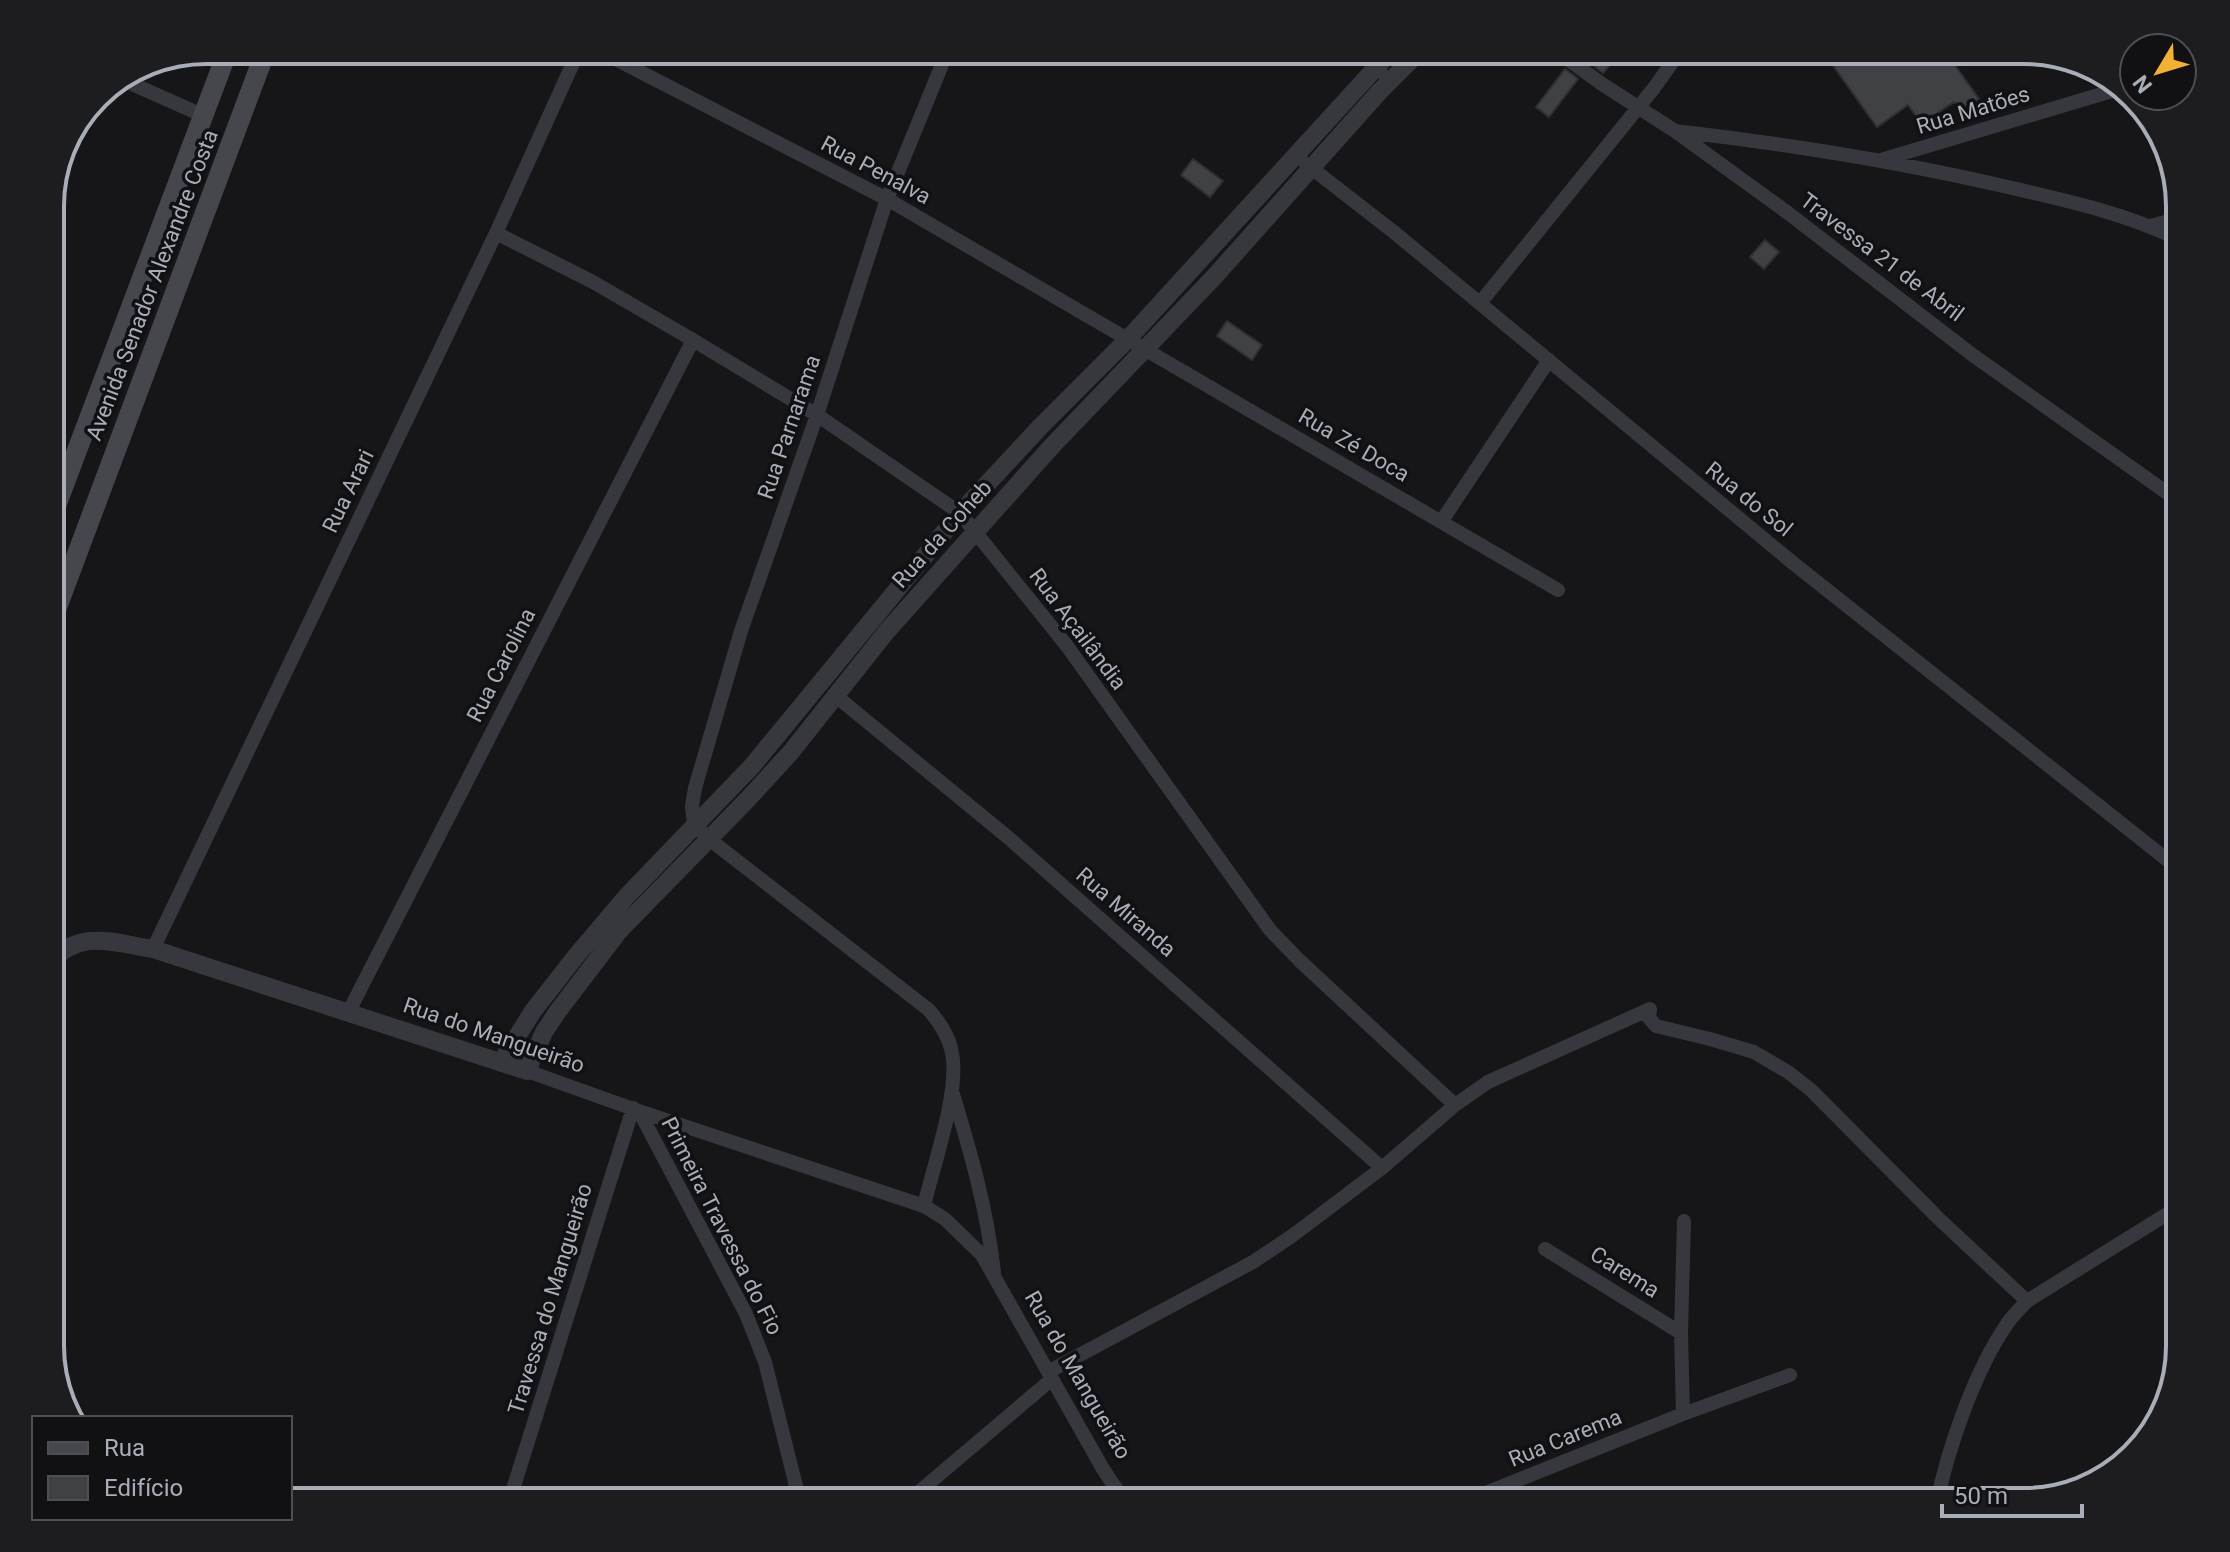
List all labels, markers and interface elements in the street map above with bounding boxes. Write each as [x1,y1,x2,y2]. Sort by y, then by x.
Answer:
north arrow [2118,32,2198,112]
text: N [2128,70,2157,98]
street label: Rua Matões [1913,81,2033,139]
street label: Avenida Senador Alexandre Costa [81,126,223,444]
street label: Rua Penalva [817,131,935,209]
street label: Travessa 21 de Abril [1795,187,1969,327]
street label: Rua Parnarama [753,352,825,502]
street label: Rua Zé Doca [1294,403,1414,487]
street label: Rua Arari [317,445,379,537]
street label: Rua do Sol [1701,456,1797,542]
street label: Rua da Coheb [887,475,997,593]
street label: Rua Açailândia [1024,563,1132,695]
street label: Rua Carolina [462,604,540,726]
street label: Rua Miranda [1071,862,1181,962]
street label: Rua do Mangueirão [400,992,588,1078]
street label: Primeira Travessa do Fio [656,1113,788,1339]
street label: Travessa do Mangueirão [503,1180,597,1418]
street label: Carema [1586,1241,1664,1303]
street label: Rua do Mangueirão [1020,1287,1136,1463]
street label: Rua Carema [1505,1404,1625,1472]
legend [32,1416,292,1520]
text: Rua [104,1434,145,1462]
scale bar [1942,1468,2082,1518]
text: Edifício [104,1474,183,1502]
text: 50 m [1954,1482,2008,1510]

